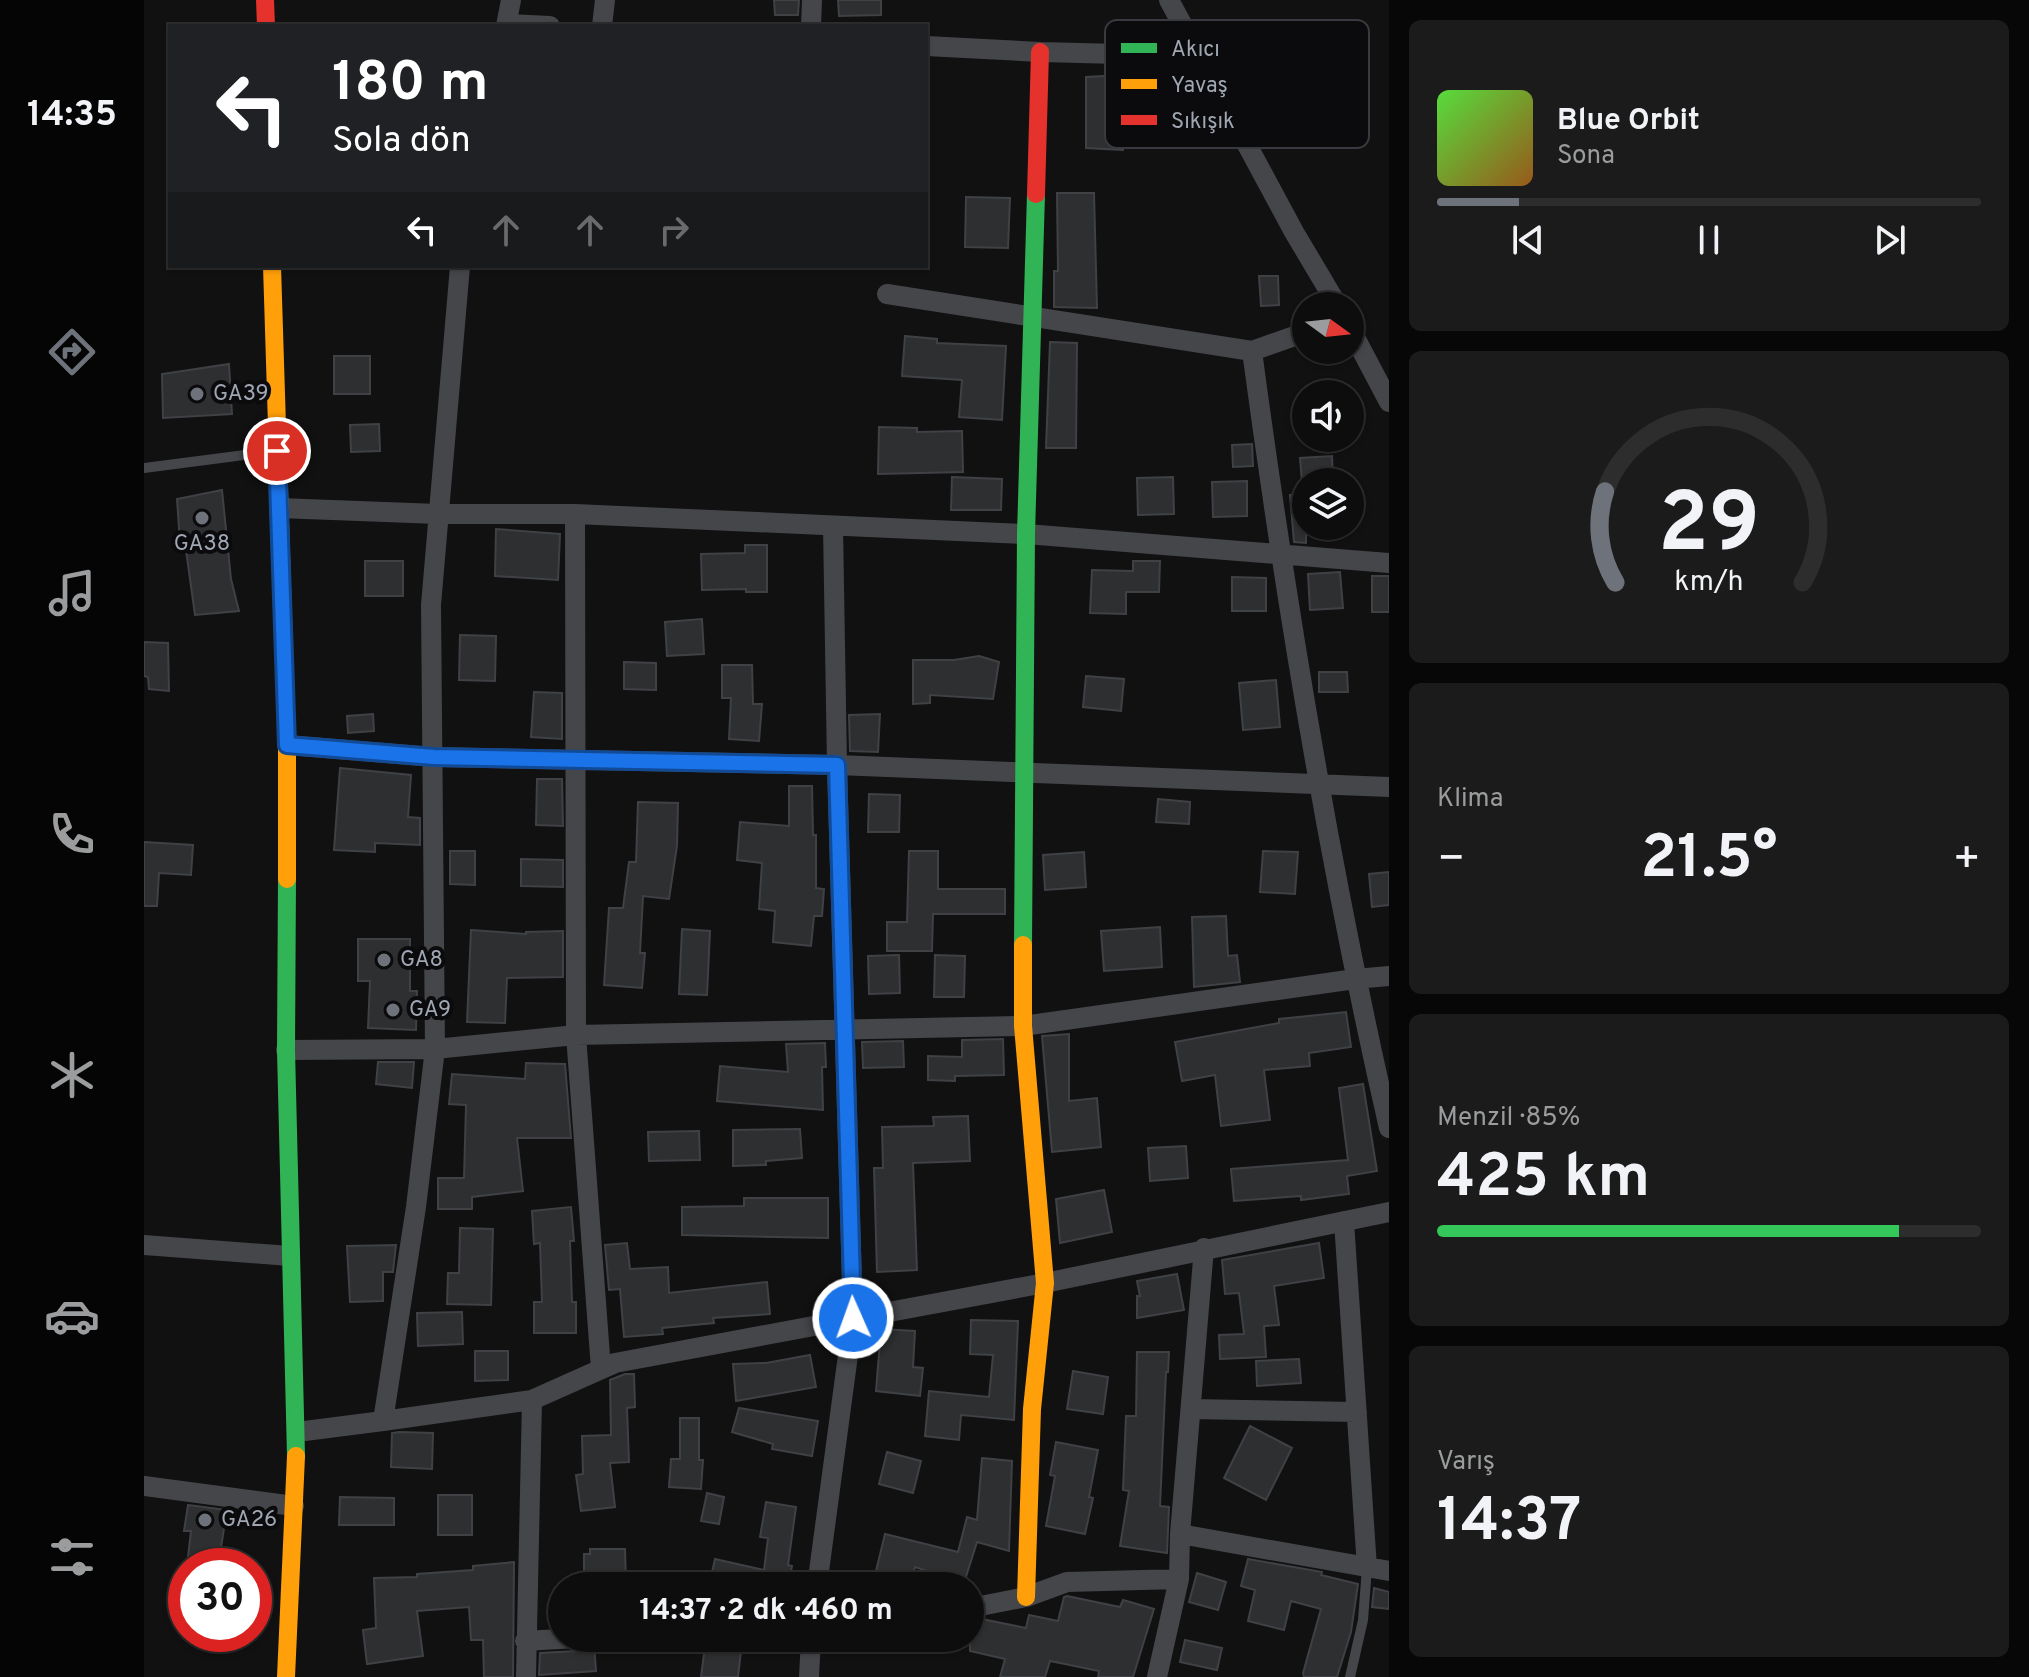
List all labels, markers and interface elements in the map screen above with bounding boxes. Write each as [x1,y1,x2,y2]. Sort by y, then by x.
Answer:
legend [1105,20,1369,148]
text: Akıcı [1171,37,1220,64]
text: 180 m [332,50,489,120]
icon: left [200,56,304,160]
text: Yavaş [1171,73,1228,100]
text: 14:35 [27,93,117,139]
text: Blue Orbit [1557,103,1700,140]
text: Sıkışık [1171,109,1235,136]
text: Sola dön [332,119,471,165]
text: Sona [1557,140,1615,173]
icon: left [400,208,444,252]
icon: ahead [484,208,528,252]
icon: ahead [568,208,612,252]
icon: right [652,208,696,252]
icon: previous [1506,218,1550,262]
icon: pause [1687,218,1731,262]
icon: next [1868,218,1912,262]
north arrow [1292,292,1364,364]
map controls [1292,292,1364,540]
icon: directions [44,324,100,380]
button: sound [1292,380,1364,452]
place label: GA39 [213,381,269,408]
marker: GA39 [188,385,206,403]
pin [243,417,311,485]
icon: arrive [255,429,299,473]
button: layers [1292,468,1364,540]
text: 29 [1658,476,1760,581]
marker: GA38 [193,509,211,527]
place label: GA38 [174,531,230,558]
icon: music [44,565,100,621]
text: km/h [1674,565,1744,601]
text: Klima [1437,783,1503,816]
icon: phone [44,806,100,862]
text: 21.5° [1640,823,1778,899]
text: − [1437,833,1465,889]
text: + [1953,833,1981,889]
place label: GA8 [400,947,443,974]
marker: GA8 [375,951,393,969]
place label: GA9 [409,997,451,1024]
marker: GA9 [384,1001,402,1019]
icon: climate [44,1047,100,1103]
text: Menzil · 85% [1437,1102,1580,1135]
text: 425 km [1437,1142,1650,1218]
position arrow [811,1276,895,1360]
icon: car [44,1288,100,1344]
text: Varış [1437,1446,1495,1479]
text: 14:37 [1437,1486,1581,1562]
place label: GA26 [221,1507,277,1534]
marker: GA26 [196,1511,214,1529]
icon: filters [44,1529,100,1585]
speed limit sign: 30 [168,1548,272,1652]
text: 14:37 · 2 dk · 460 m [639,1593,893,1630]

